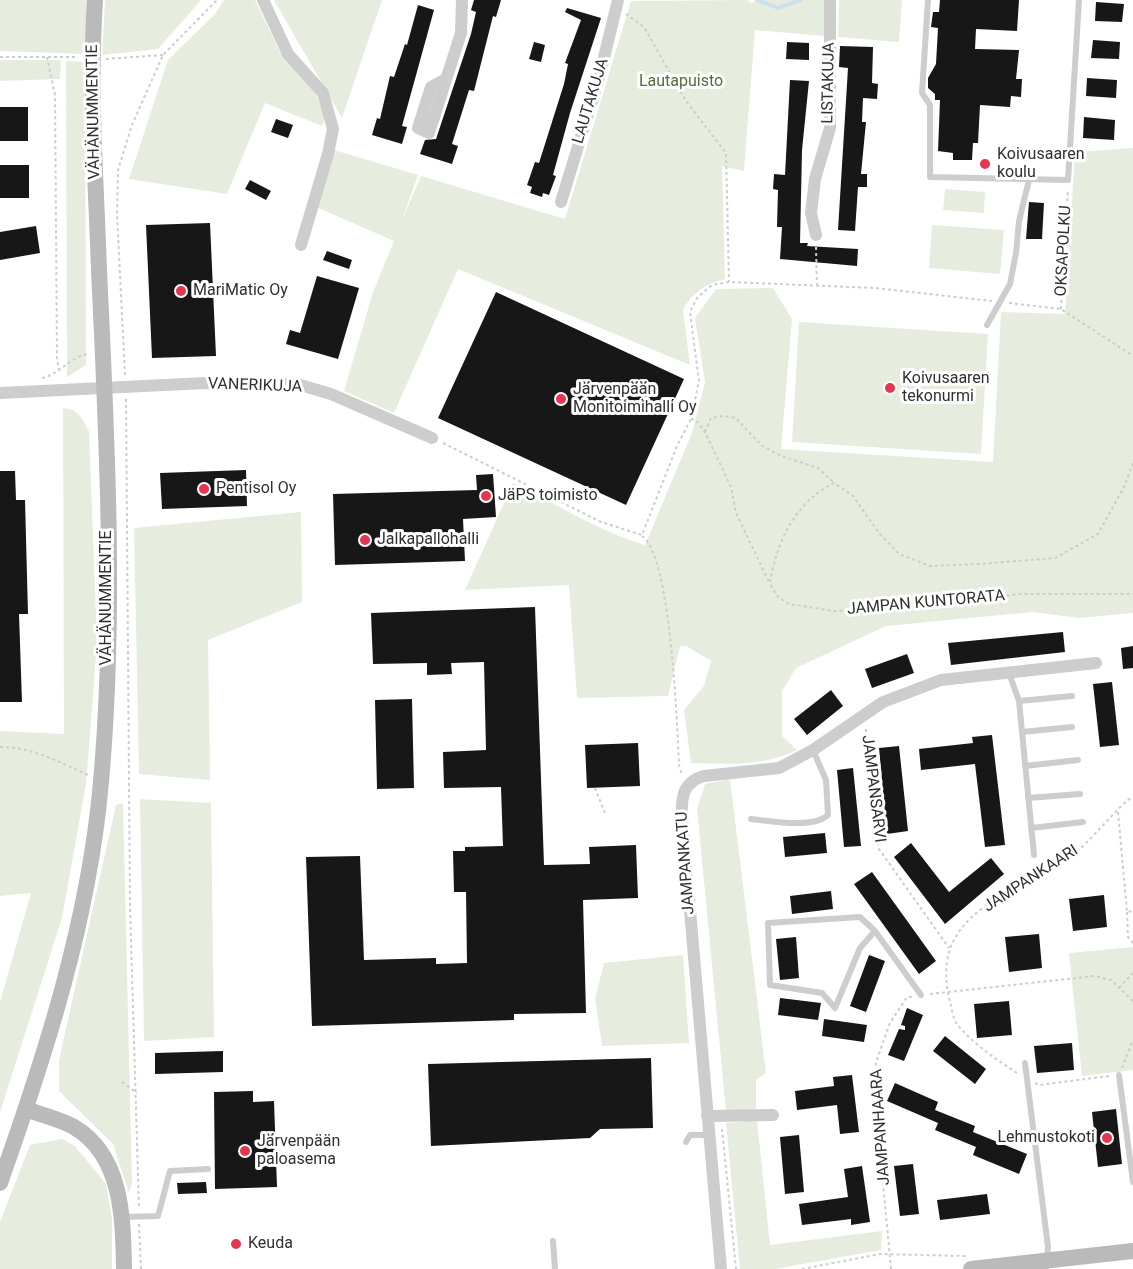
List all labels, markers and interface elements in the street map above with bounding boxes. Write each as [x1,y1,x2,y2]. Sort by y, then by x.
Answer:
street label: LISTAKUJA [819,42,839,124]
street label: VÄHÄNUMMENTIE [83,44,105,180]
street label: LAUTAKUJA [569,56,613,146]
park label: Lautapuisto [639,72,723,92]
place label: Koivusaaren koulu [997,145,1085,183]
marker: Koivusaaren koulu [978,157,992,171]
street label: OKSAPOLKU [1052,205,1076,297]
place label: MariMatic Oy [193,281,288,301]
marker: MariMatic Oy [174,284,188,298]
place label: Koivusaaren tekonurmi [902,369,990,407]
street label: VANERIKUJA [208,375,302,397]
place label: Järvenpään Monitoimihalli Oy [573,380,697,418]
marker: Koivusaaren tekonurmi [883,381,897,395]
marker: Järvenpään Monitoimihalli Oy [554,392,568,406]
place label: Pentisol Oy [216,479,296,499]
marker: Pentisol Oy [197,482,211,496]
place label: JäPS toimisto [498,486,598,506]
marker: JäPS toimisto [479,489,493,503]
street label: VÄHÄNUMMENTIE [97,530,117,666]
place label: Jalkapallohalli [377,530,479,550]
marker: Jalkapallohalli [358,533,372,547]
street label: JAMPAN KUNTORATA [846,587,1006,619]
street label: JAMPANSARVI [857,734,889,844]
street label: JAMPANKATU [673,811,699,915]
street label: JAMPANKAARI [980,841,1082,917]
street label: JAMPANHAARA [867,1068,895,1186]
place label: Lehmustokoti [997,1128,1095,1148]
marker: Lehmustokoti [1100,1131,1114,1145]
place label: Järvenpään paloasema [257,1132,340,1170]
marker: Järvenpään paloasema [238,1144,252,1158]
place label: Keuda [248,1234,293,1254]
marker: Keuda [229,1237,243,1251]

